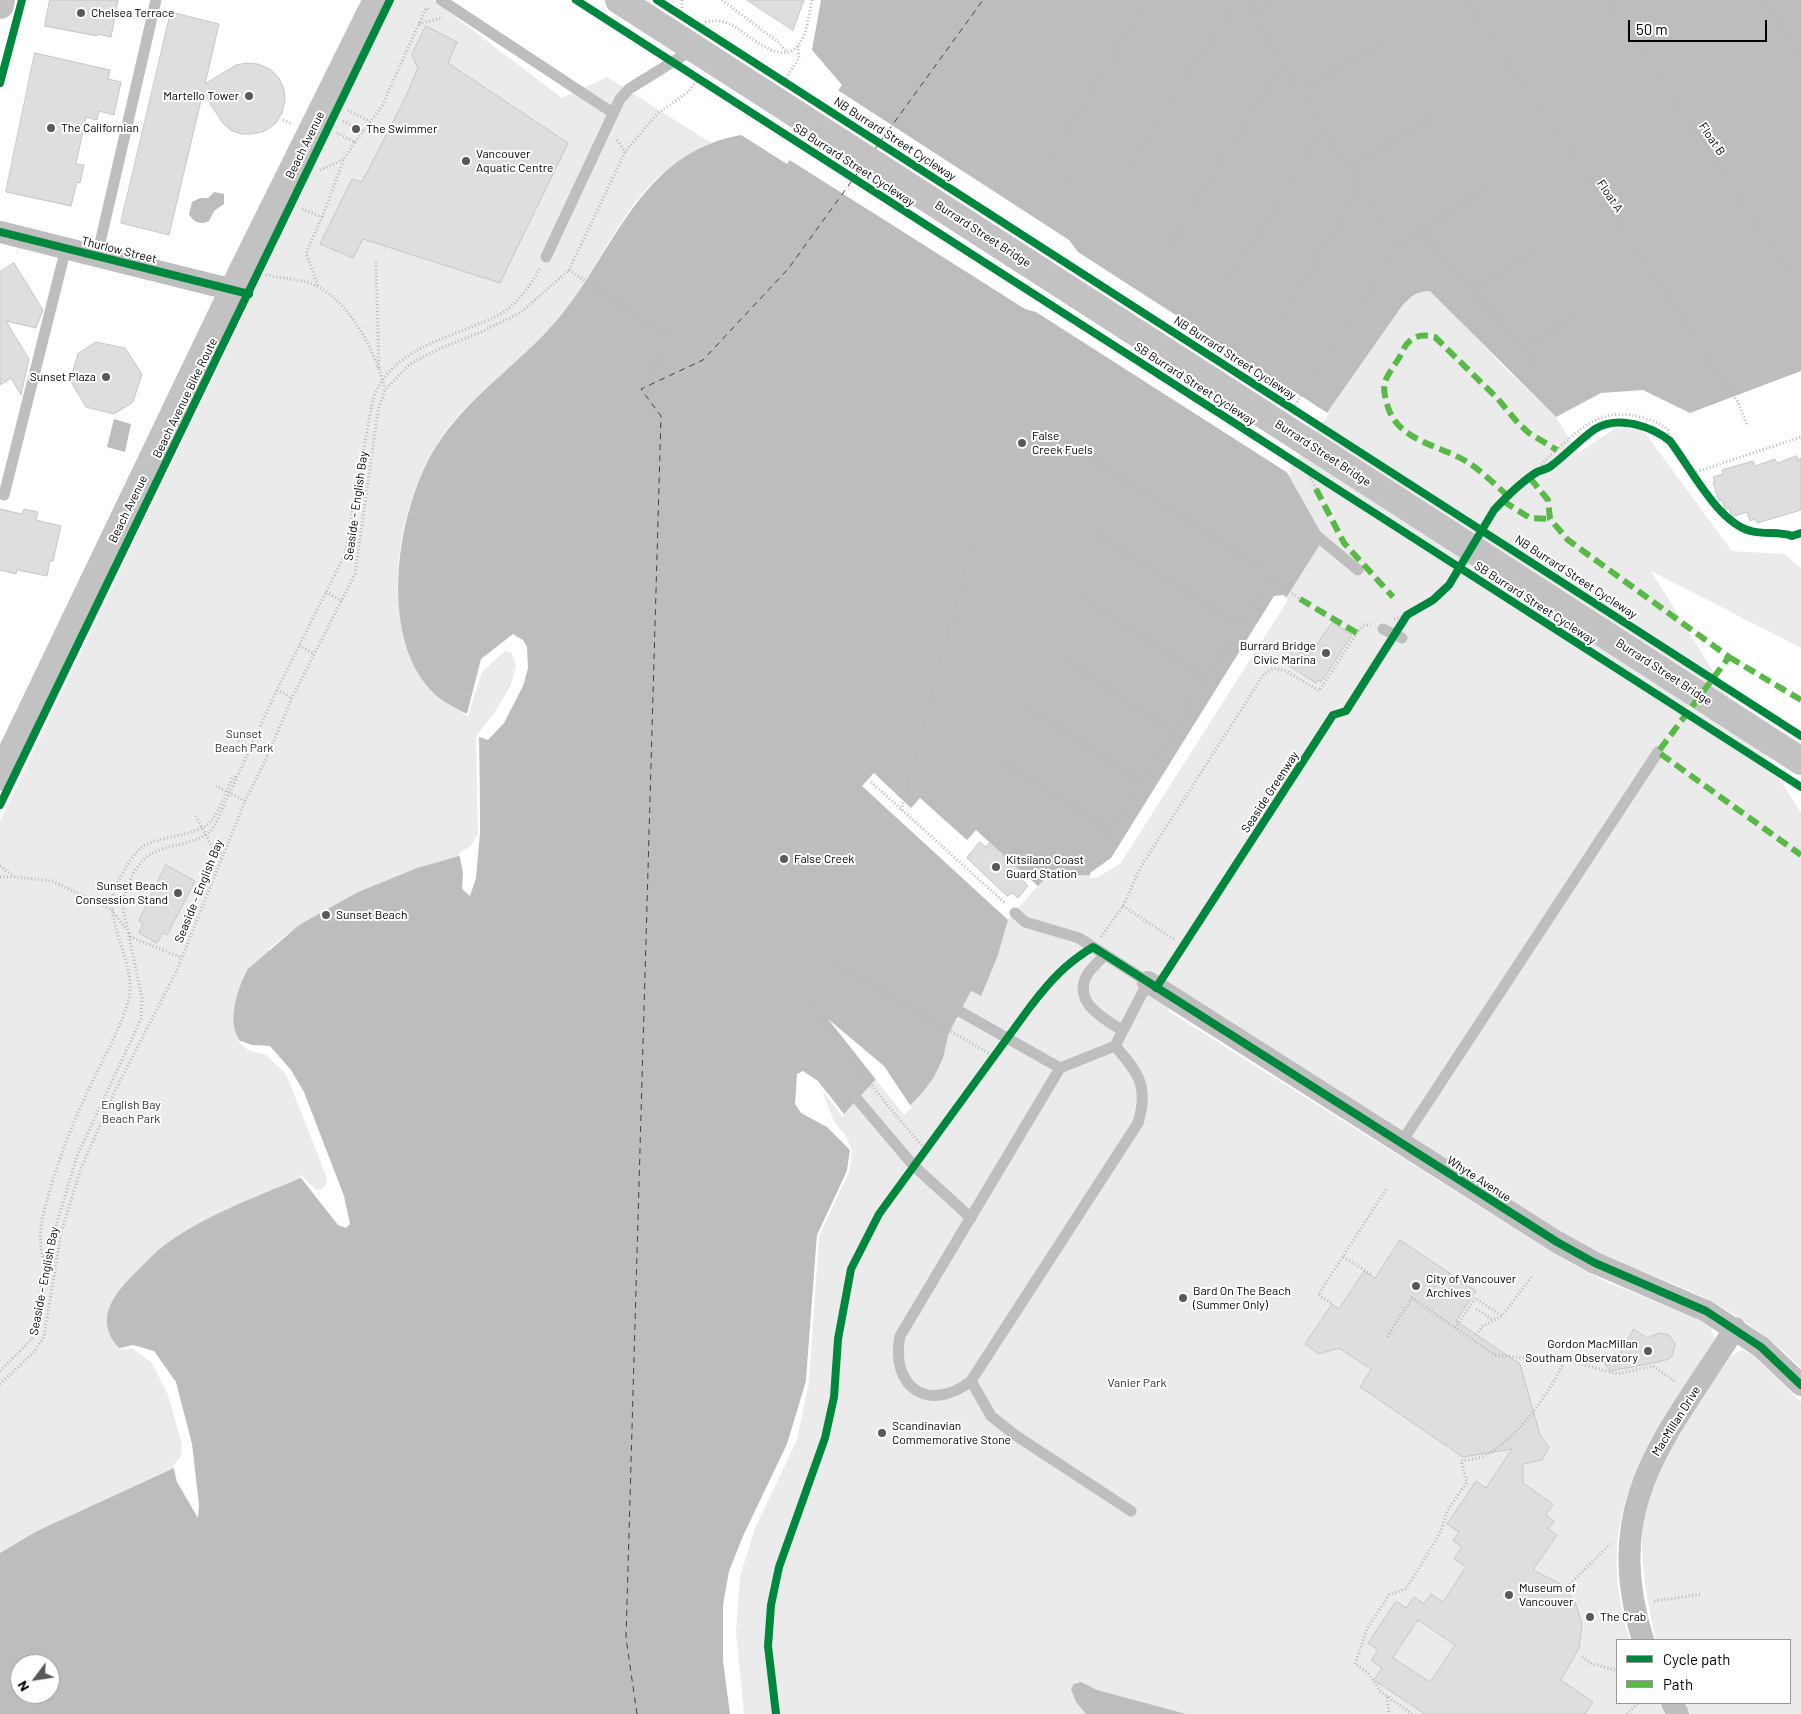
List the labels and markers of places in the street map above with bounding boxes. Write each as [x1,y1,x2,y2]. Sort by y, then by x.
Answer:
place label: Chelsea Terrace [91,6,174,20]
marker: Chelsea Terrace [75,7,87,19]
place label: Martello Tower [163,89,239,103]
marker: Martello Tower [243,90,255,102]
place label: The Californian [61,121,139,135]
marker: The Californian [45,122,57,134]
place label: The Swimmer [366,122,437,136]
marker: The Swimmer [350,123,362,135]
place label: Vancouver Aquatic Centre [476,147,553,175]
marker: Vancouver Aquatic Centre [460,155,472,167]
place label: Sunset Plaza [30,370,96,384]
marker: Sunset Plaza [100,371,112,383]
place label: False Creek Fuels [1032,429,1093,457]
marker: False Creek Fuels [1016,437,1028,449]
place label: Burrard Bridge Civic Marina [1240,639,1316,667]
marker: Burrard Bridge Civic Marina [1320,647,1332,659]
place label: False Creek [794,852,854,866]
marker: False Creek [778,853,790,865]
place label: Kitsilano Coast Guard Station [1006,853,1084,881]
marker: Kitsilano Coast Guard Station [990,861,1002,873]
place label: Sunset Beach Consession Stand [75,879,168,907]
marker: Sunset Beach Consession Stand [172,887,184,899]
place label: Sunset Beach [336,908,407,922]
marker: Sunset Beach [320,909,332,921]
place label: City of Vancouver Archives [1426,1272,1516,1300]
marker: City of Vancouver Archives [1410,1280,1422,1292]
place label: Bard On The Beach (Summer Only) [1193,1284,1291,1312]
marker: Bard On The Beach (Summer Only) [1177,1292,1189,1304]
place label: Gordon MacMillan Southam Observatory [1525,1337,1638,1365]
marker: Gordon MacMillan Southam Observatory [1642,1345,1654,1357]
place label: Scandinavian Commemorative Stone [892,1419,1011,1447]
marker: Scandinavian Commemorative Stone [876,1427,888,1439]
place label: Museum of Vancouver [1519,1581,1576,1609]
marker: Museum of Vancouver [1503,1589,1515,1601]
place label: The Crab [1600,1610,1646,1624]
marker: The Crab [1584,1611,1596,1623]

